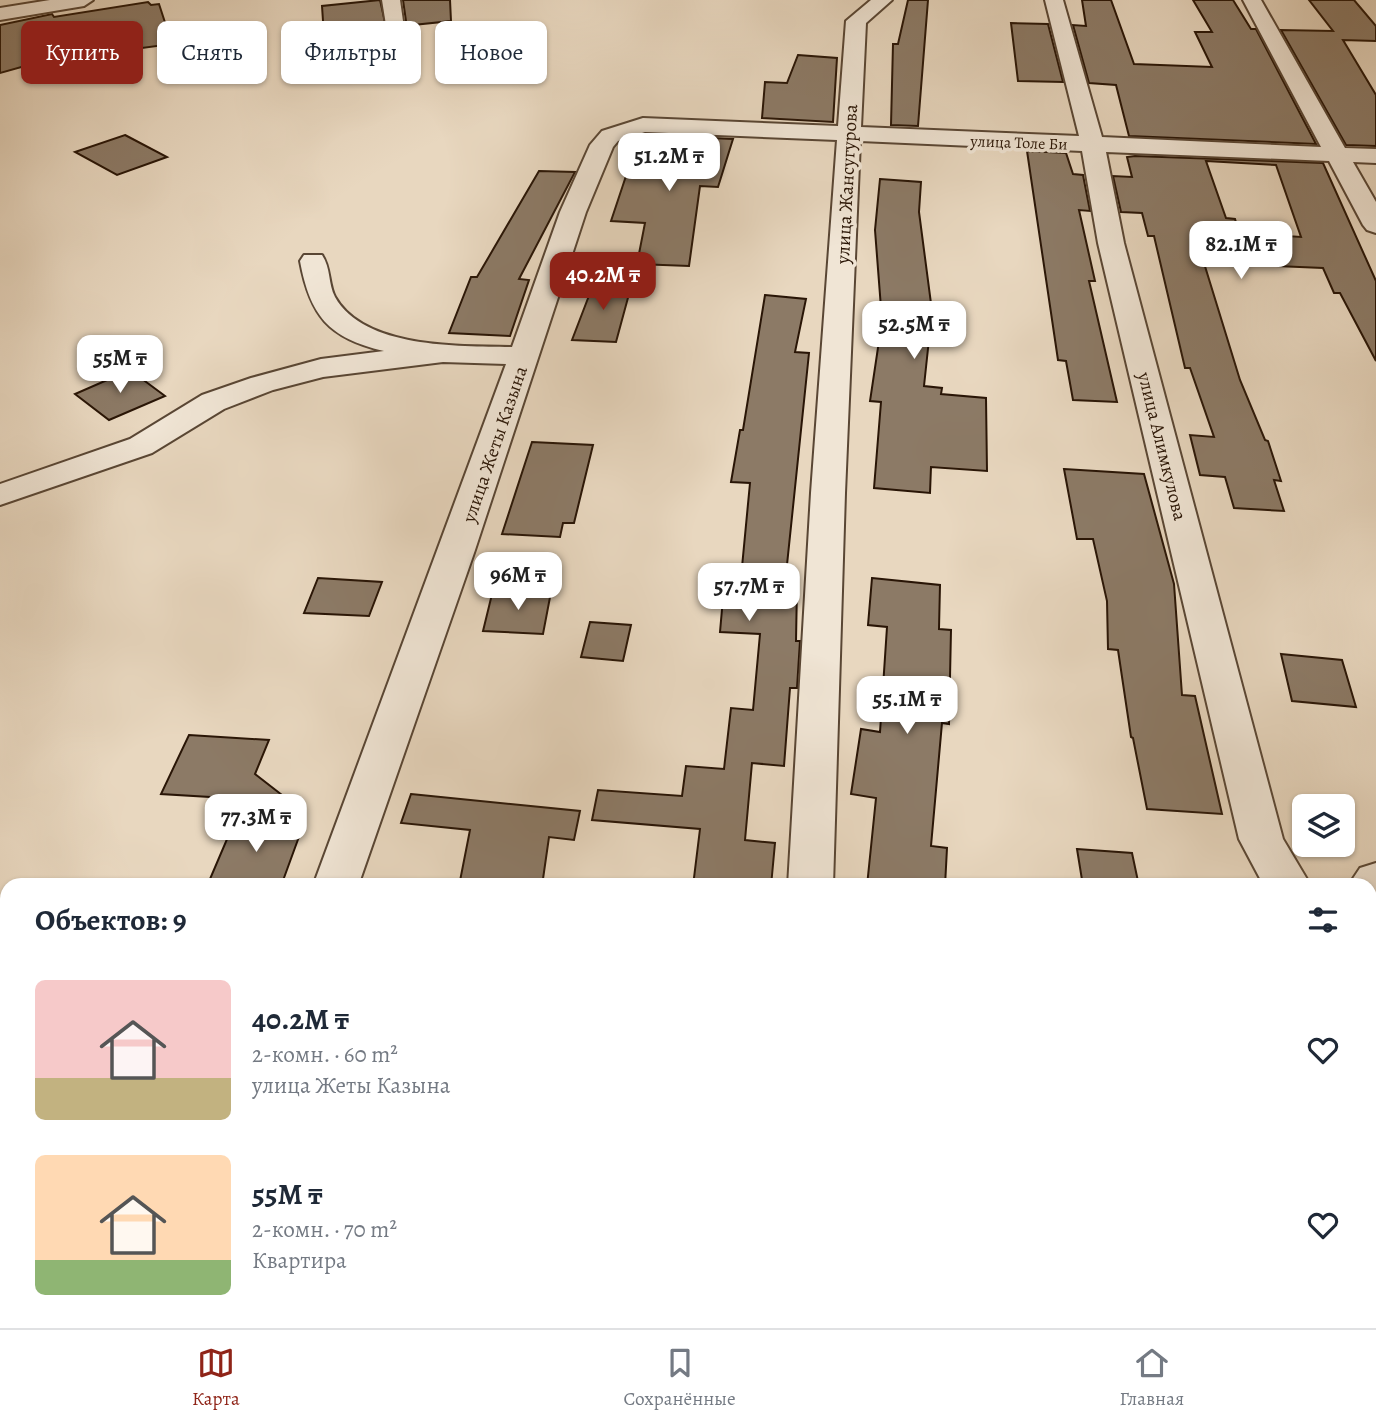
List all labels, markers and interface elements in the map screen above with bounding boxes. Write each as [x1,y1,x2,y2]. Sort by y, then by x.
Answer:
chip: Купить [21,21,143,84]
chip: Снять [157,21,267,84]
chip: Фильтры [281,21,421,84]
chip: Новое [435,21,547,84]
street label: улица Жансугурова [830,103,864,266]
street label: улица Толе Би [969,130,1068,156]
pin: 51.2M ₸ [604,134,734,193]
text: 51.2M ₸ [634,140,704,171]
pin: 82.1M ₸ [1176,222,1306,281]
text: 82.1M ₸ [1205,228,1277,259]
pin: 40.2M ₸ [538,252,668,312]
text: 40.2M ₸ [566,259,640,290]
pin: 52.5M ₸ [849,302,979,361]
text: 52.5M ₸ [878,308,950,339]
pin: 55M ₸ [71,336,169,395]
text: 55M ₸ [93,342,147,373]
street label: улица Жеты Казына [456,362,534,527]
street label: улица Алимкулова [1131,368,1193,523]
pin: 96M ₸ [469,552,567,612]
text: 96M ₸ [490,559,546,590]
pin: 57.7M ₸ [684,564,814,623]
text: 57.7M ₸ [714,570,784,601]
pin: 55.1M ₸ [842,676,972,736]
text: 55.1M ₸ [873,683,941,714]
pin: 77.3M ₸ [191,794,321,854]
map controls [1292,794,1355,857]
button: layers [1292,794,1355,857]
text: 77.3M ₸ [221,801,291,832]
text: Объектов: 9 [35,900,187,940]
icon: filters [1304,901,1342,939]
text: 40.2M ₸ [252,999,349,1039]
icon: home [91,1008,175,1092]
icon: heart [1304,1031,1342,1069]
text: 2-комн. · 60 m² [252,1039,398,1070]
text: улица Жеты Казына [252,1070,450,1101]
text: 55M ₸ [252,1174,323,1214]
icon: home [91,1183,175,1267]
icon: heart [1304,1206,1342,1244]
text: 2-комн. · 70 m² [252,1214,397,1245]
text: Квартира [252,1245,347,1276]
tab: Карта [192,1344,240,1412]
tab: Сохранённые [624,1344,736,1412]
tab: Главная [1119,1344,1184,1412]

